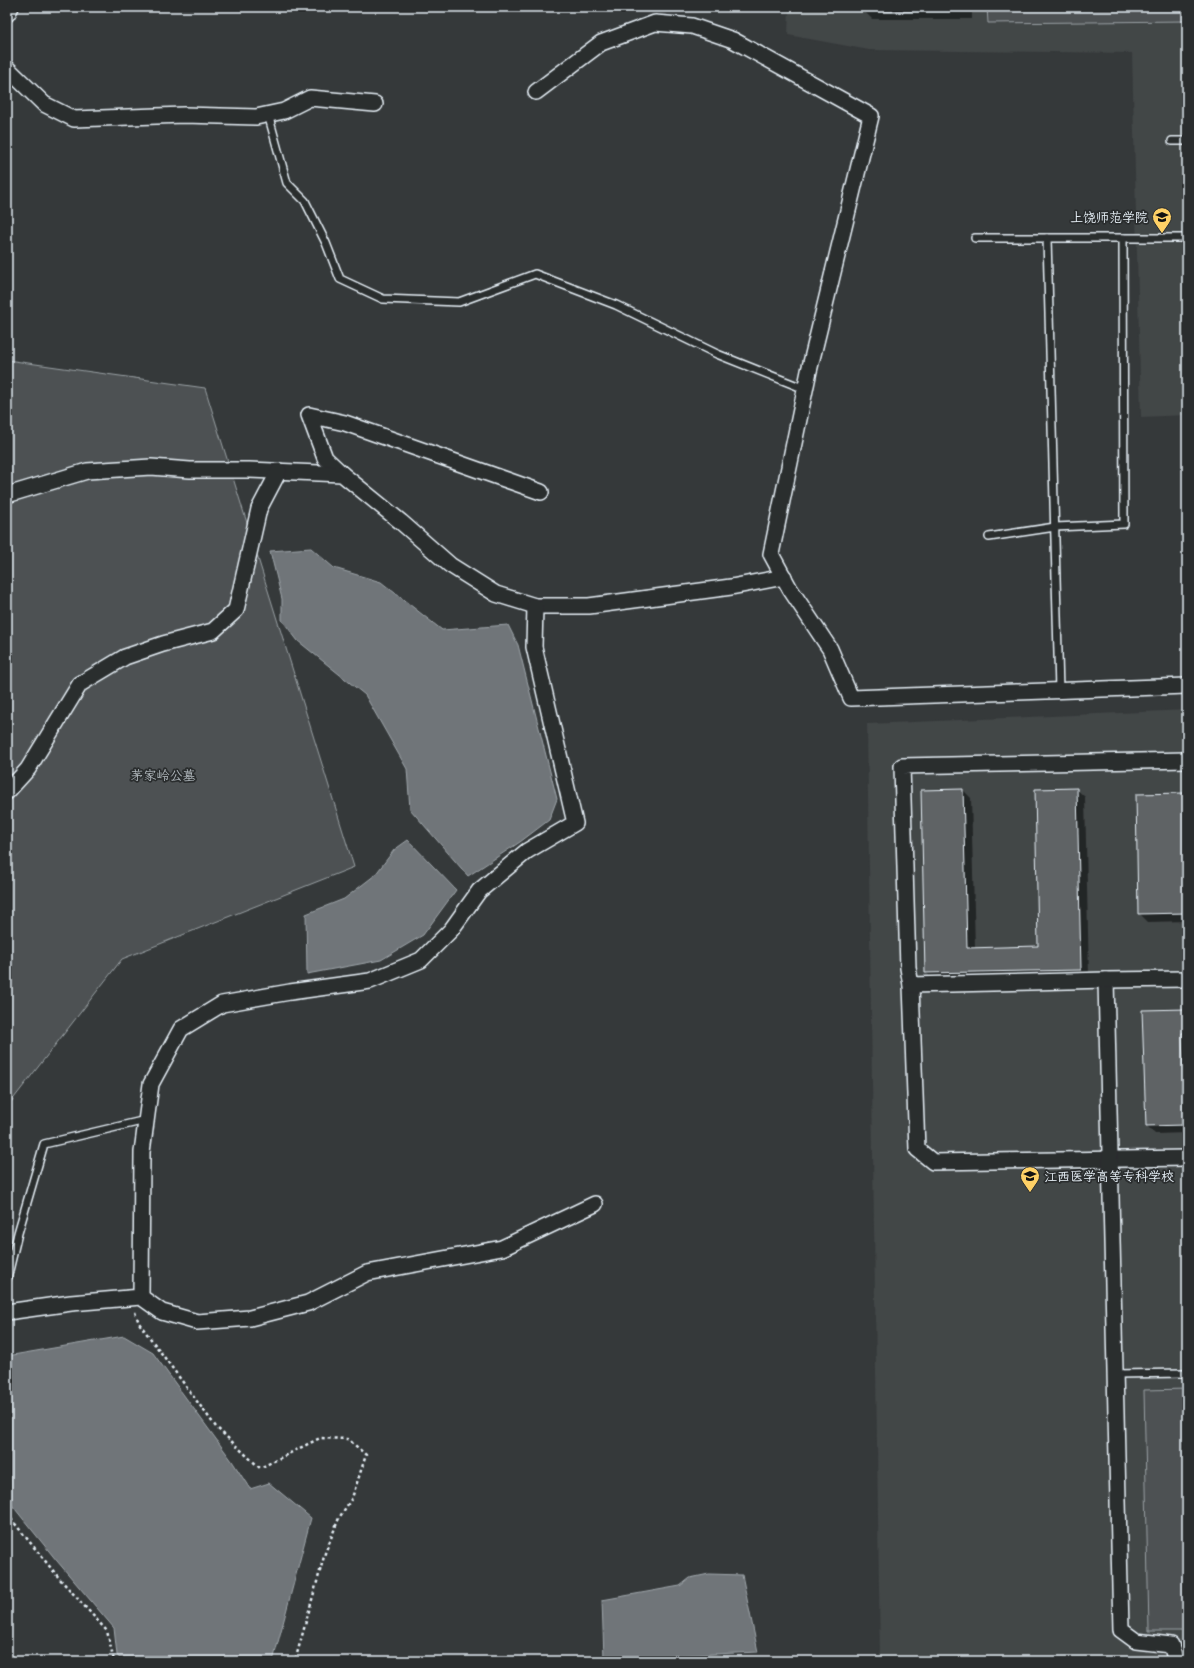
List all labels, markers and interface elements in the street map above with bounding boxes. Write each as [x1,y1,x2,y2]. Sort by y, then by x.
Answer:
school or university icon: 上饶师范学院 [1151,206,1173,234]
place label: 上饶师范学院 [1070,210,1148,226]
park label: 茅家岭公墓 [130,768,196,784]
school or university icon: 江西医学高等专科学校 [1019,1165,1041,1193]
place label: 江西医学高等专科学校 [1044,1169,1174,1185]

